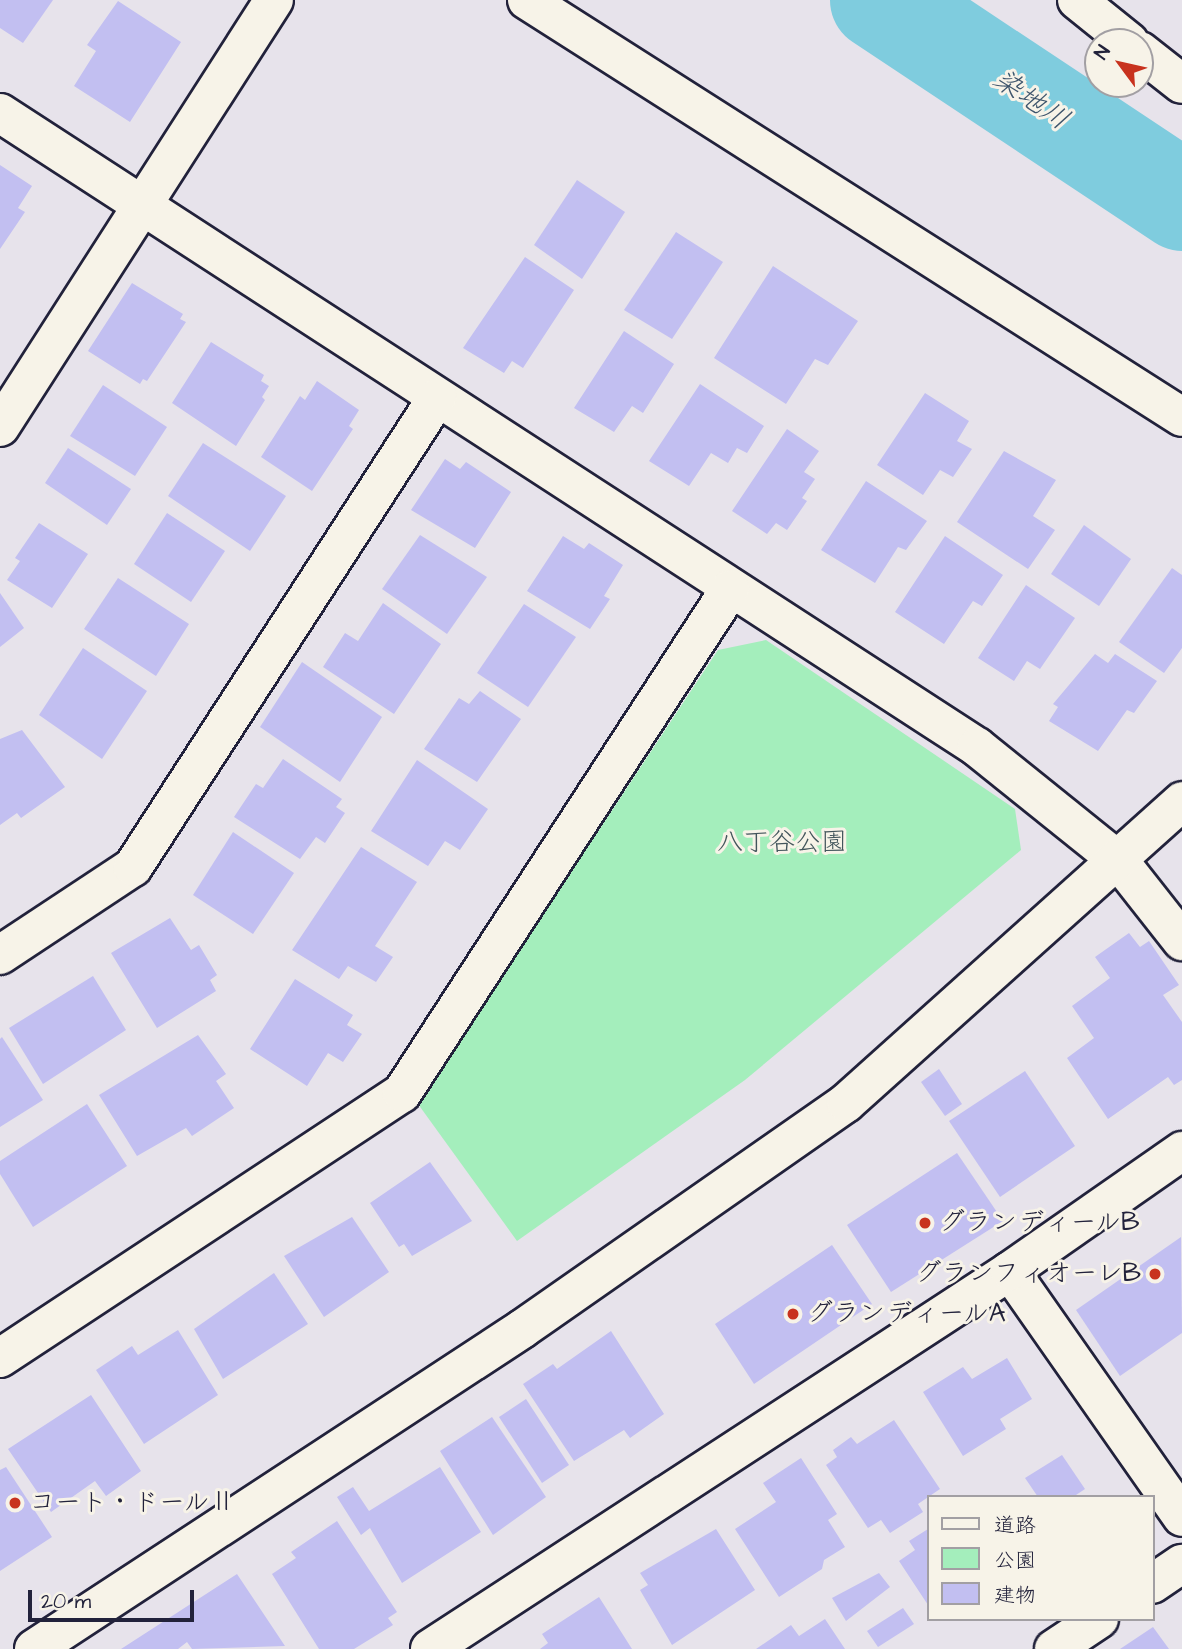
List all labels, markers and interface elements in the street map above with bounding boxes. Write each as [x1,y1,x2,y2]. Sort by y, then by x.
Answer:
north arrow [1084,28,1154,98]
text: N [1088,40,1117,65]
water label: 染地川 [987,63,1075,137]
park label: 八丁谷公園 [717,827,847,859]
place label: グランディールB [939,1207,1139,1239]
marker: グランディールB [917,1215,933,1231]
place label: グランフィオーレB [915,1258,1141,1290]
marker: グランフィオーレB [1147,1266,1163,1282]
place label: グランディールA [807,1298,1006,1330]
marker: グランディールA [785,1306,801,1322]
place label: コート・ドールⅡ [29,1487,237,1519]
marker: コート・ドールⅡ [7,1495,23,1511]
legend [926,1495,1154,1621]
text: 道路 [994,1511,1036,1540]
text: 公園 [994,1546,1036,1575]
scale bar [32,1576,198,1620]
text: 建物 [994,1581,1036,1610]
text: 20 m [41,1587,91,1616]

